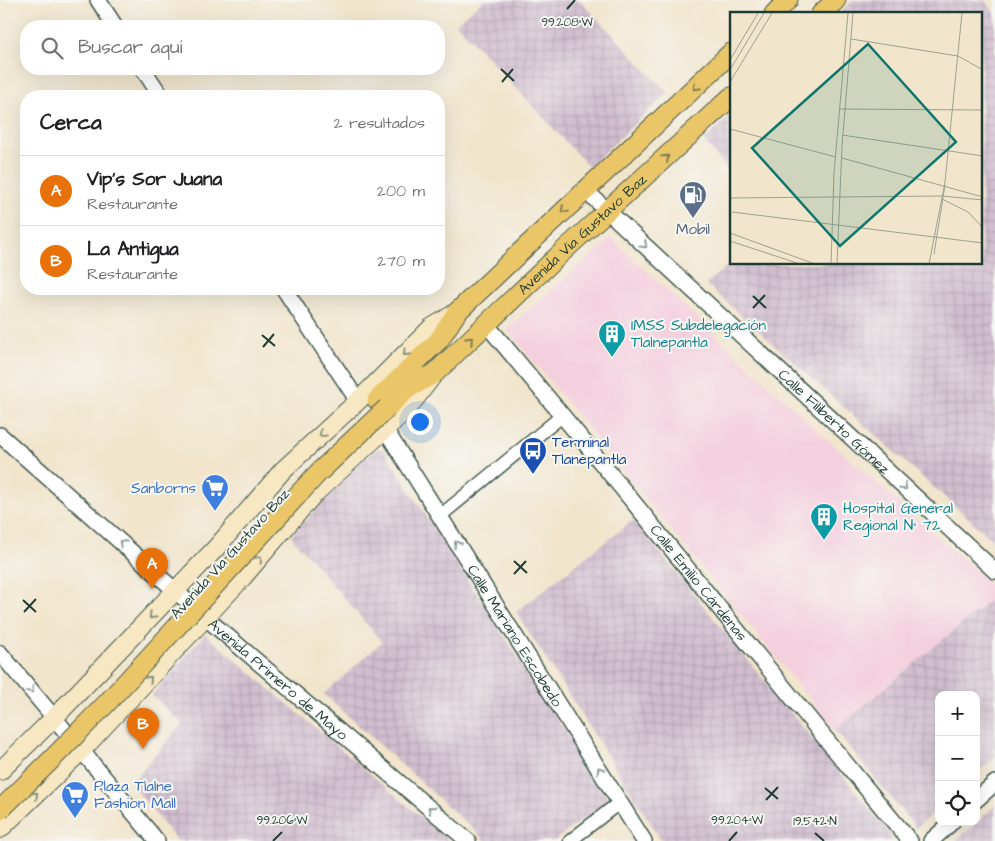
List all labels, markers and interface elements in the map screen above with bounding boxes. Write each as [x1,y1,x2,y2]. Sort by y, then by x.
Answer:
inset map [730,12,982,265]
text: 99.208°W [541,14,593,31]
search box [20,20,445,75]
icon: search [38,34,66,62]
text: Buscar aquí [78,34,182,61]
one-way arrow [692,81,701,90]
text: Cerca [40,108,102,137]
text: 2 resultados [333,112,425,134]
one-way arrow [661,155,670,164]
text: Vip's Sor Juana [87,166,222,193]
street label: Avenida Via Gustavo Baz [513,169,652,300]
text: A [51,180,61,202]
text: 200 m [377,180,425,202]
fuel station icon: Mobil [678,180,708,219]
text: Restaurante [87,193,178,215]
one-way arrow [561,204,570,213]
place label: Mobil [676,219,710,240]
text: La Antigua [87,236,179,263]
one-way arrow [638,239,647,248]
text: B [50,250,62,272]
text: 270 m [377,250,425,272]
text: Restaurante [87,263,178,285]
place label: IMSS Subdelegación Tlalnepantla [631,315,766,353]
building icon: IMSS Subdelegación Tlalnepantla [597,319,627,358]
one-way arrow [464,337,473,346]
one-way arrow [403,347,412,356]
street label: Calle Filiberto Gómez [773,364,895,479]
your location [407,409,433,435]
one-way arrow [319,428,328,437]
place label: Terminal Tlanepantla [552,432,627,470]
bus stop icon: Terminal Tlanepantla [518,436,548,475]
supermarket icon: Sanborns [200,473,230,512]
place label: Sanborns [131,478,196,499]
one-way arrow [898,481,907,490]
street label: Avenida Via Gustavo Baz [166,484,295,624]
place label: Hospital General Regional N° 72 [843,498,953,537]
building icon: Hospital General Regional N° 72 [809,502,839,541]
street label: Calle Emilio Cárdenas [645,520,753,646]
one-way arrow [119,540,128,549]
one-way arrow [454,540,464,549]
pin: A [136,548,168,589]
one-way arrow [253,556,261,565]
street label: Calle Mariano Escobedo [462,560,568,711]
one-way arrow [148,611,157,620]
street label: Avenida Primero de Mayo [203,614,353,745]
one-way arrow [143,675,152,684]
one-way arrow [26,685,35,694]
map controls [935,691,980,826]
button: + [935,691,980,736]
pin: B [127,708,159,749]
button: − [935,736,980,781]
one-way arrow [596,767,606,776]
place label: Plaza Tlalne Fashion Mall [94,776,176,814]
supermarket icon: Plaza Tlalne Fashion Mall [60,780,90,819]
button: locate [935,781,980,826]
one-way arrow [30,792,39,801]
one-way arrow [428,807,437,815]
text: 99.206°W [256,812,308,829]
text: 99.204°W [711,812,764,829]
text: 19.542°N [793,813,837,830]

